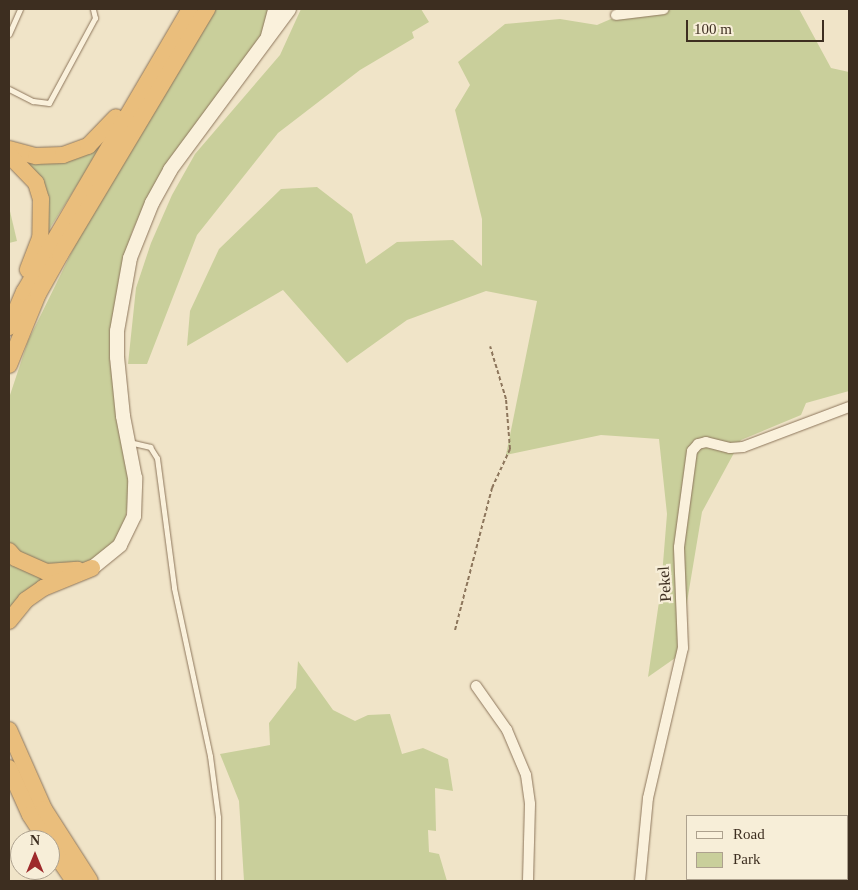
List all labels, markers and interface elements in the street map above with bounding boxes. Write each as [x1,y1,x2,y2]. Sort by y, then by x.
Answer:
scale bar [688,10,826,42]
text: 100 m [694,21,732,37]
street label: Pekel [654,566,676,602]
legend [686,815,848,880]
text: Road [733,826,765,842]
north arrow [10,830,60,880]
text: N [30,833,40,848]
text: Park [733,851,761,867]

